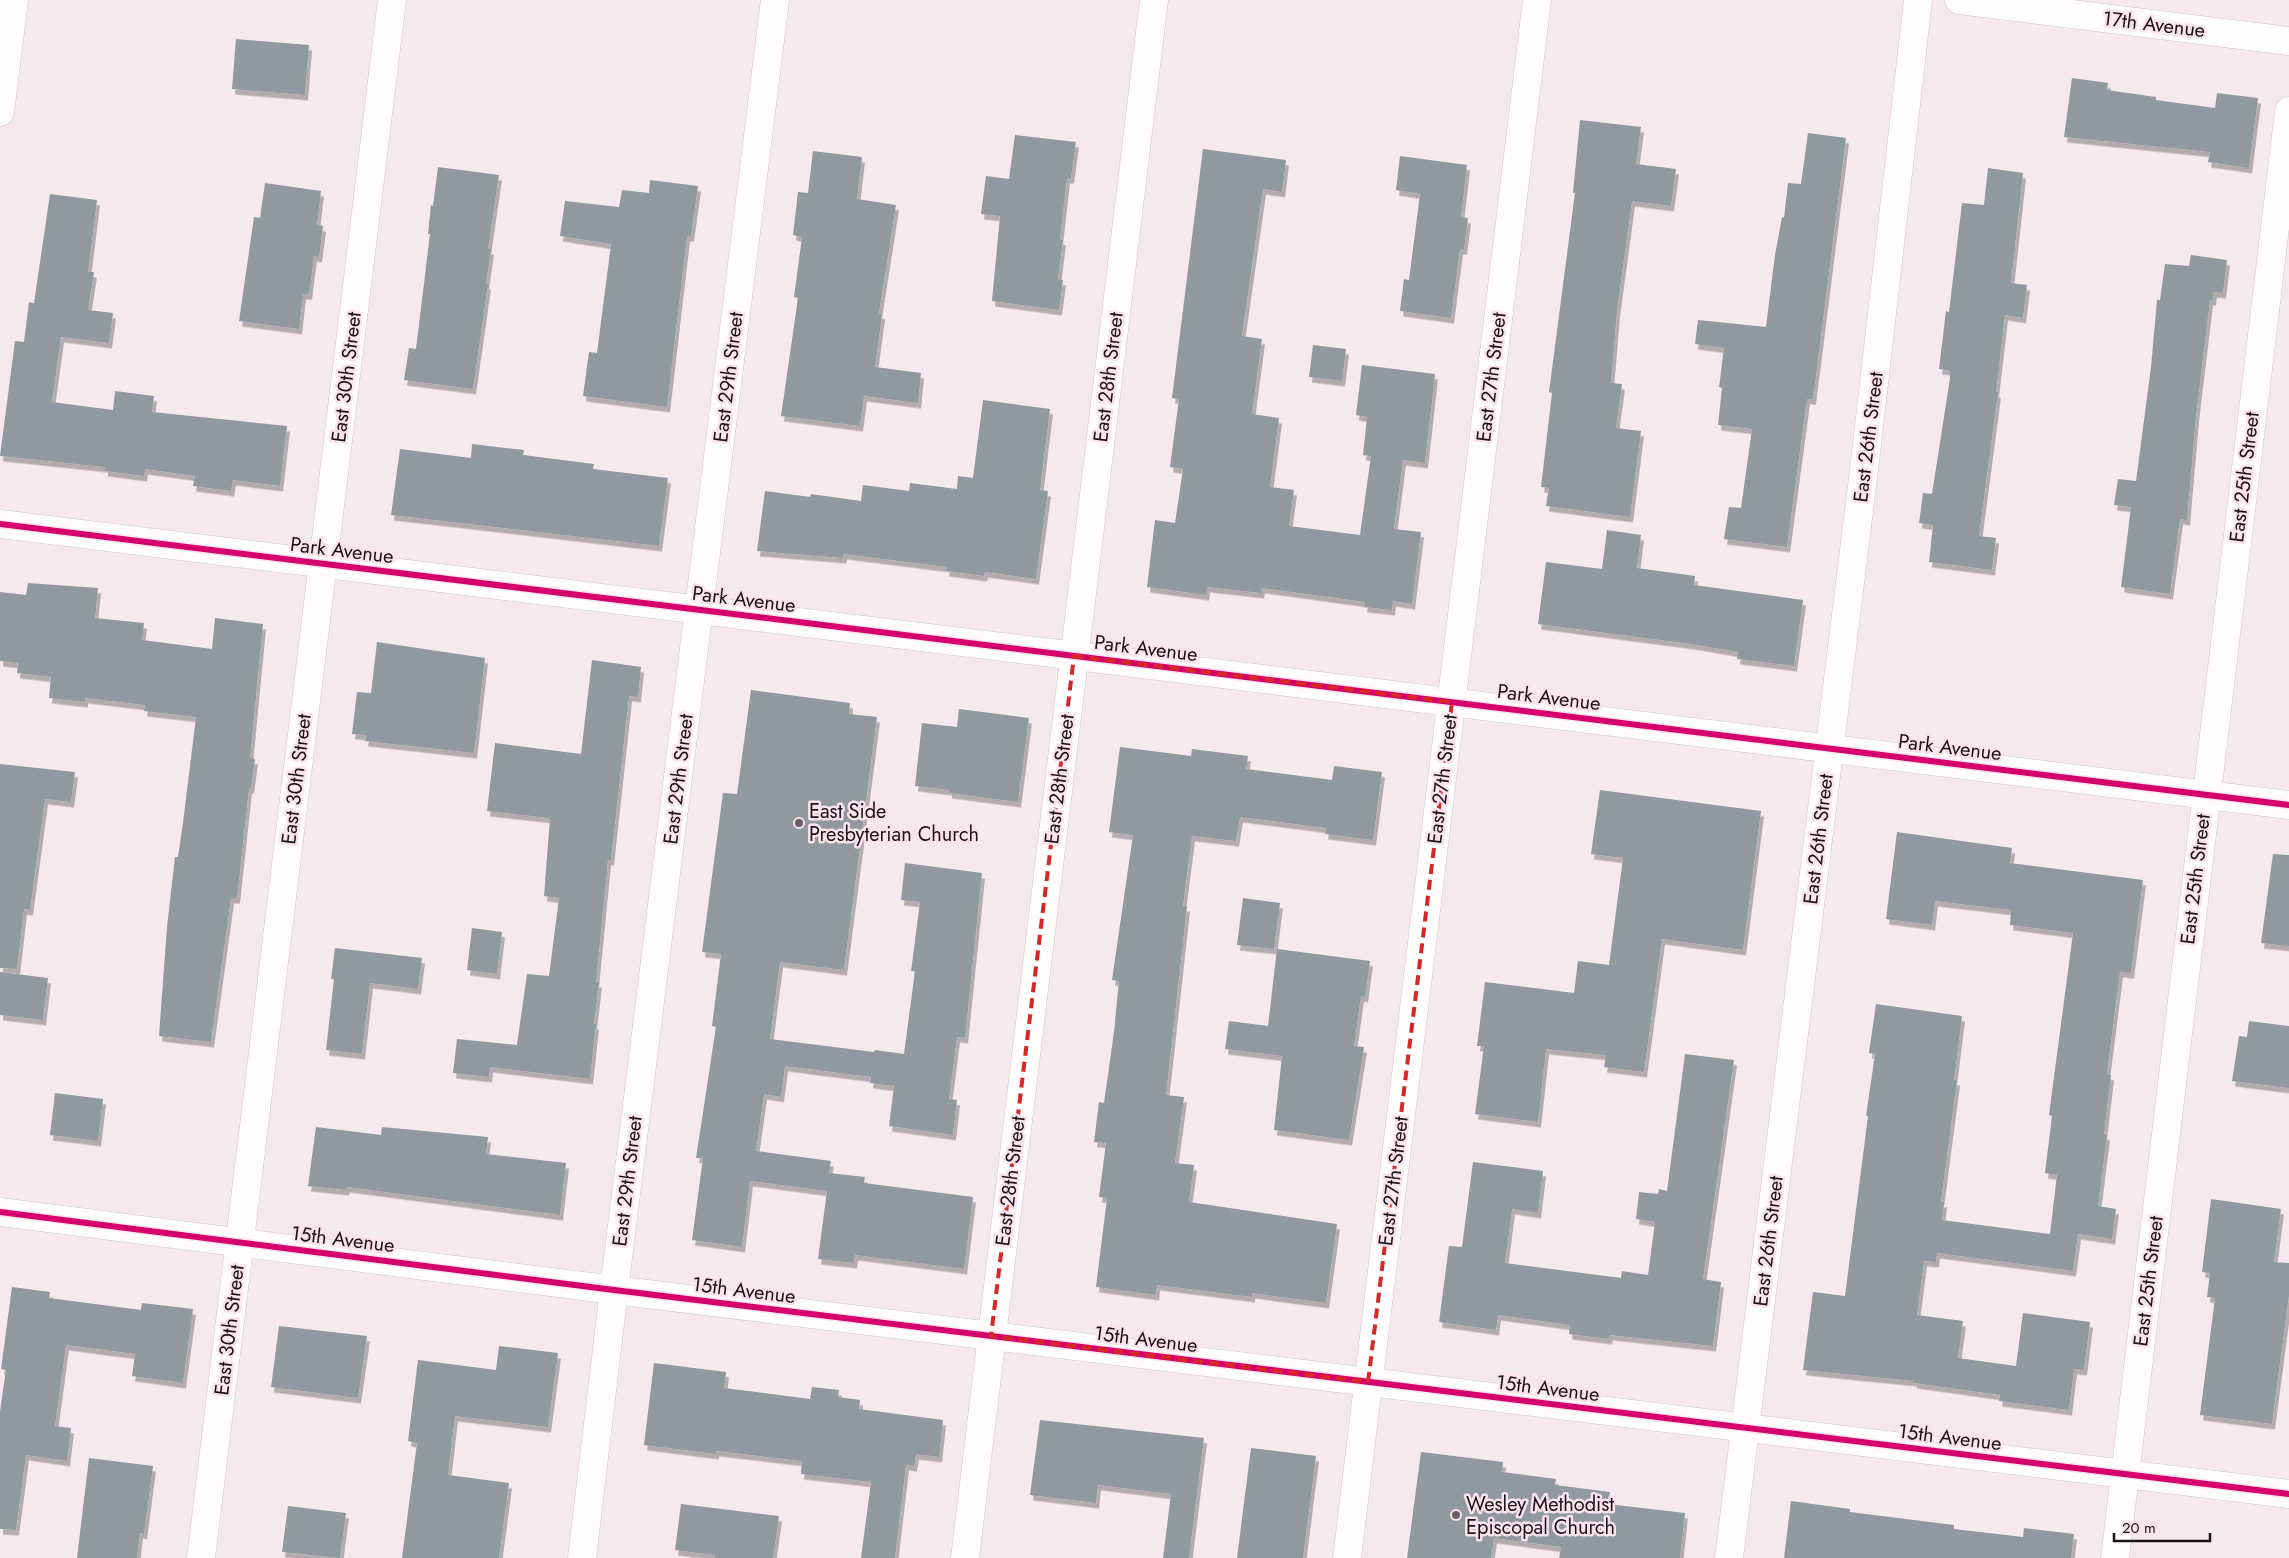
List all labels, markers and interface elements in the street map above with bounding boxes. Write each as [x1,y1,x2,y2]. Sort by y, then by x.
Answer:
street label: 17th Avenue [2101,4,2207,45]
street label: East 30th Street [324,310,369,444]
street label: East 29th Street [706,310,751,444]
street label: East 28th Street [1086,310,1131,444]
street label: East 27th Street [1469,310,1514,444]
street label: East 26th Street [1846,370,1891,504]
street label: East 25th Street [2222,410,2267,544]
street label: Park Avenue [289,530,395,571]
street label: Park Avenue [691,579,797,620]
street label: Park Avenue [1093,628,1199,669]
street label: Park Avenue [1496,677,1602,718]
street label: East 30th Street [274,712,319,846]
street label: East 29th Street [656,712,701,846]
street label: East 28th Street [1037,712,1082,846]
street label: East 27th Street [1420,712,1465,846]
street label: Park Avenue [1897,727,2003,768]
street label: East 26th Street [1796,772,1841,906]
place label: East Side Presbyterian Church [809,797,979,849]
street label: East 25th Street [2173,812,2218,946]
marker: East Side Presbyterian Church [793,817,805,829]
street label: East 29th Street [605,1114,650,1248]
street label: East 28th Street [988,1114,1033,1248]
street label: East 27th Street [1371,1114,1416,1248]
street label: East 26th Street [1746,1174,1791,1308]
street label: East 25th Street [2126,1214,2171,1348]
street label: 15th Avenue [290,1219,396,1260]
street label: East 30th Street [207,1263,252,1397]
street label: 15th Avenue [691,1270,797,1311]
street label: 15th Avenue [1093,1319,1199,1360]
street label: 15th Avenue [1495,1368,1601,1409]
street label: 15th Avenue [1897,1417,2003,1458]
place label: Wesley Methodist Episcopal Church [1466,1490,1615,1542]
marker: Wesley Methodist Episcopal Church [1450,1509,1462,1521]
scale bar [2114,1510,2210,1542]
text: 20 m [2122,1517,2156,1539]

